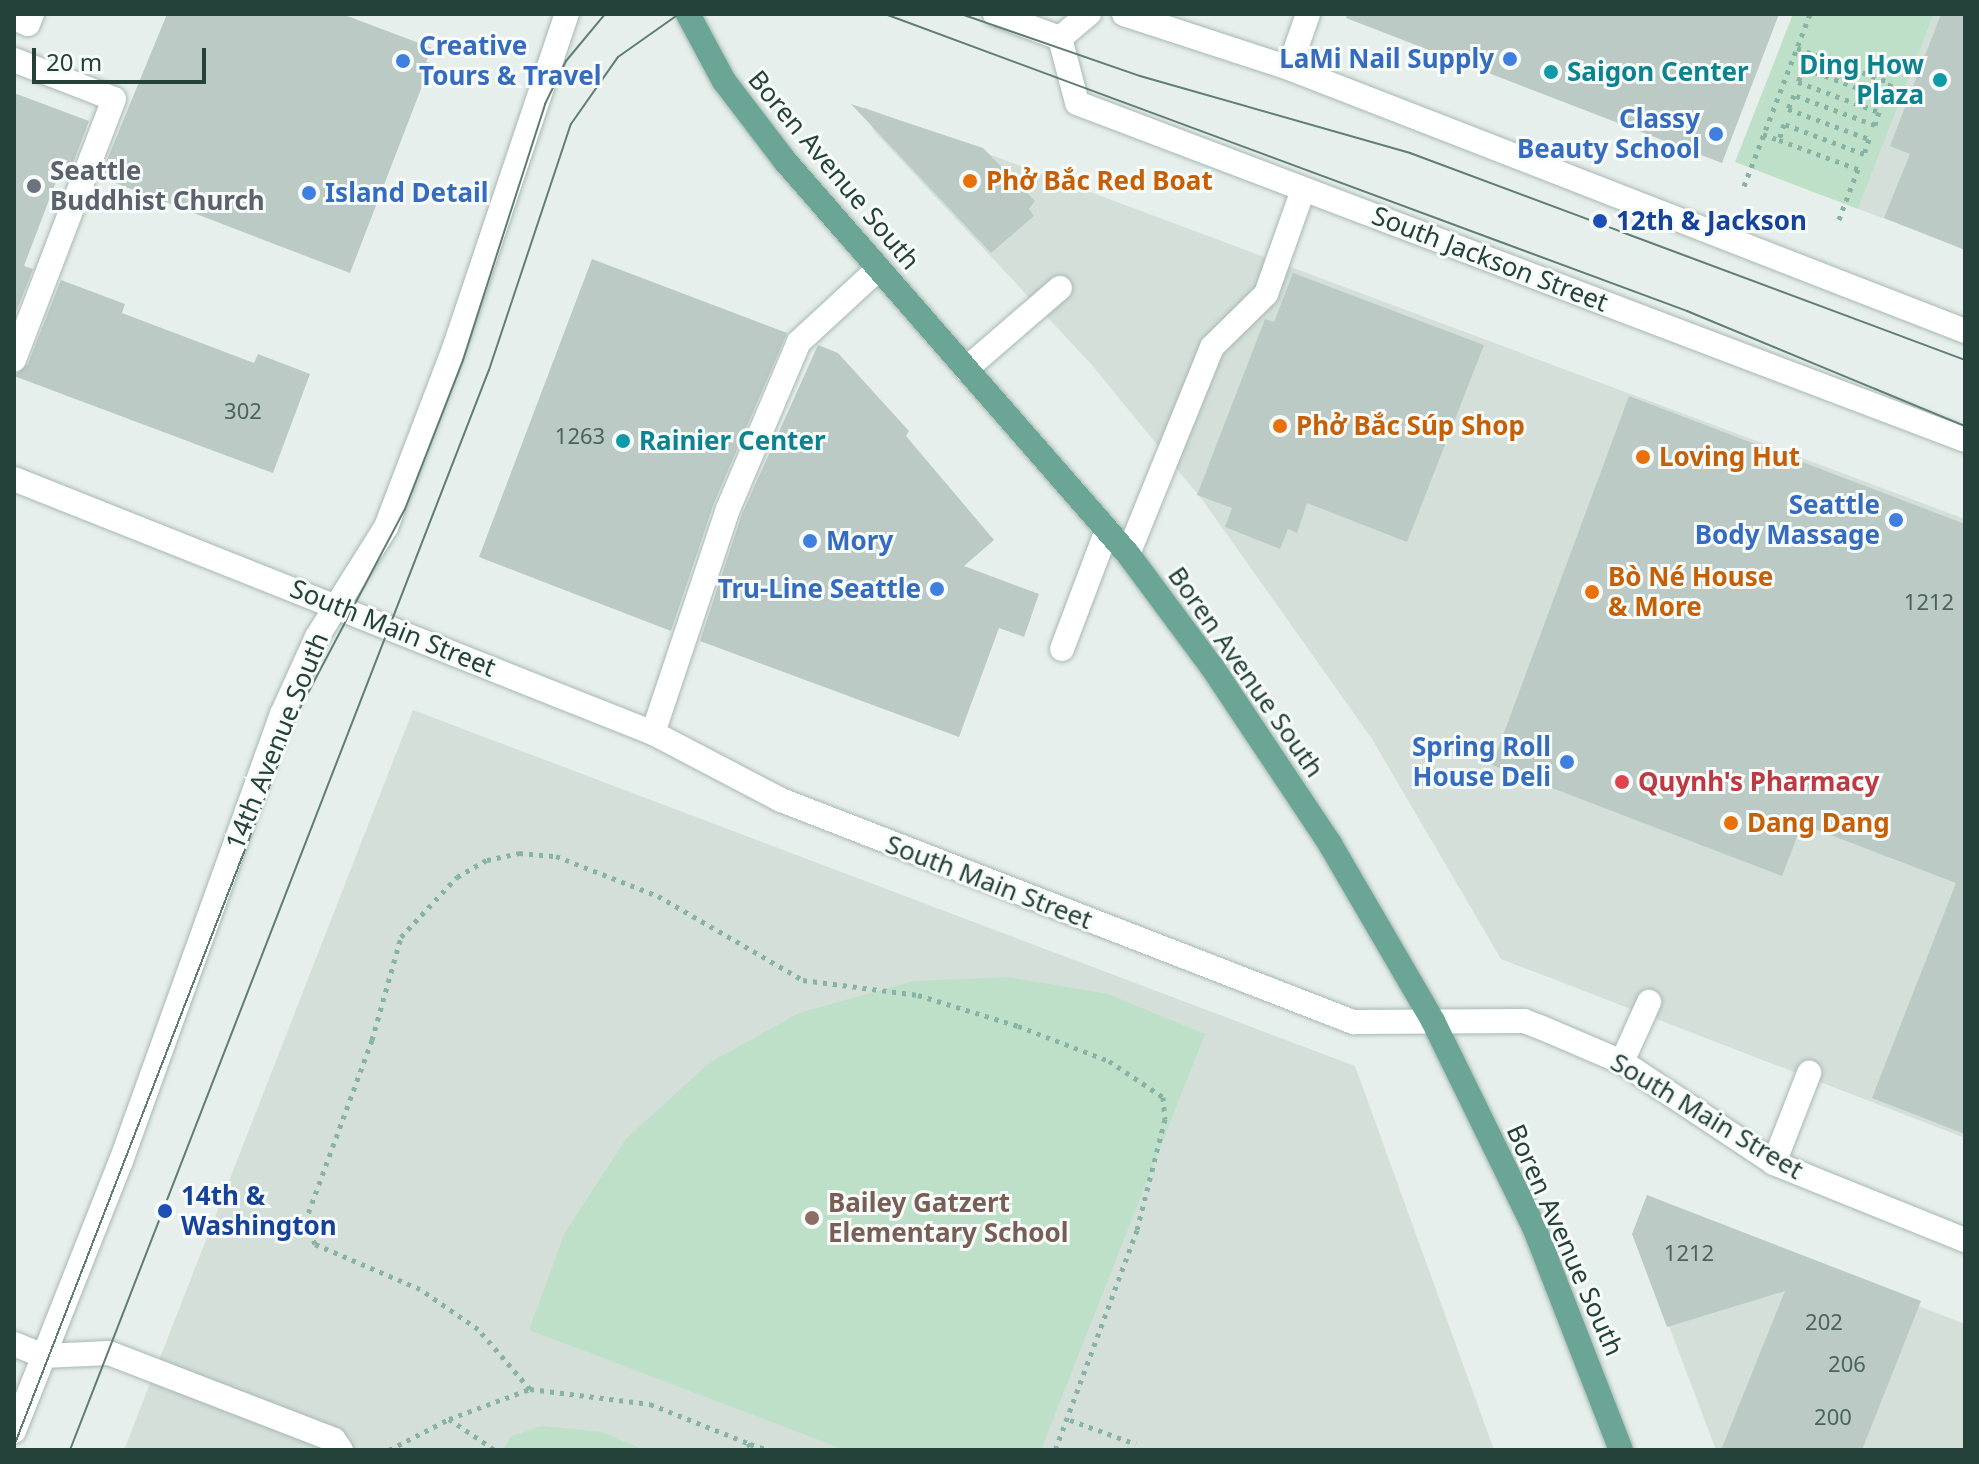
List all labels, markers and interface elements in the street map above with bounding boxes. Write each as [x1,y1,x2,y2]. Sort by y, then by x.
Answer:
place label: Creative Tours & Travel [419,30,602,92]
scale bar [36,32,210,82]
place label: LaMi Nail Supply [1279,43,1494,75]
text: 20 m [46,45,102,78]
place label: Ding How Plaza [1799,49,1924,110]
marker: LaMi Nail Supply [1501,50,1519,68]
marker: Creative Tours & Travel [394,52,412,70]
place label: Saigon Center [1567,56,1749,88]
marker: Saigon Center [1542,63,1560,81]
street label: Boren Avenue South [742,64,926,276]
marker: Ding How Plaza [1931,71,1949,89]
place label: Classy Beauty School [1517,103,1700,164]
marker: Classy Beauty School [1707,125,1725,143]
place label: Seattle Buddhist Church [50,155,265,216]
place label: Phở Bắc Red Boat [986,165,1213,197]
marker: Phở Bắc Red Boat [961,172,979,190]
marker: Seattle Buddhist Church [25,177,43,195]
place label: Island Detail [325,177,489,209]
marker: Island Detail [300,184,318,202]
street label: South Jackson Street [1368,200,1612,318]
place label: 12th & Jackson [1616,205,1807,237]
marker: 12th & Jackson [1591,212,1609,230]
house number: 302 [224,398,262,424]
place label: Phở Bắc Súp Shop [1296,410,1525,442]
marker: Phở Bắc Súp Shop [1271,417,1289,435]
house number: 1263 [555,423,605,449]
place label: Rainier Center [639,425,826,457]
marker: Rainier Center [614,432,632,450]
place label: Loving Hut [1659,441,1800,473]
marker: Loving Hut [1634,448,1652,466]
place label: Seattle Body Massage [1695,489,1880,550]
marker: Seattle Body Massage [1887,511,1905,529]
place label: Mory [826,525,893,557]
marker: Mory [801,532,819,550]
street label: Boren Avenue South [1162,561,1330,783]
place label: Bò Né House & More [1608,561,1773,622]
street label: South Main Street [286,573,500,683]
place label: Tru-Line Seattle [718,573,921,605]
marker: Tru-Line Seattle [928,580,946,598]
marker: Bò Né House & More [1583,583,1601,601]
house number: 1212 [1904,589,1954,615]
street label: 14th Avenue South [219,628,335,854]
place label: Spring Roll House Deli [1412,731,1551,792]
marker: Spring Roll House Deli [1558,753,1576,771]
place label: Quynh's Pharmacy [1638,766,1879,798]
marker: Quynh's Pharmacy [1613,773,1631,791]
place label: Dang Dang [1747,807,1890,839]
marker: Dang Dang [1722,814,1740,832]
street label: South Main Street [881,828,1097,936]
street label: South Main Street [1605,1046,1809,1186]
street label: Boren Avenue South [1500,1120,1630,1360]
place label: 14th & Washington [181,1180,337,1242]
place label: Bailey Gatzert Elementary School [828,1187,1069,1248]
marker: 14th & Washington [156,1202,174,1220]
marker: Bailey Gatzert Elementary School [803,1209,821,1227]
house number: 1212 [1664,1240,1714,1266]
house number: 202 [1805,1309,1843,1335]
house number: 206 [1828,1351,1866,1377]
house number: 200 [1814,1404,1852,1430]

